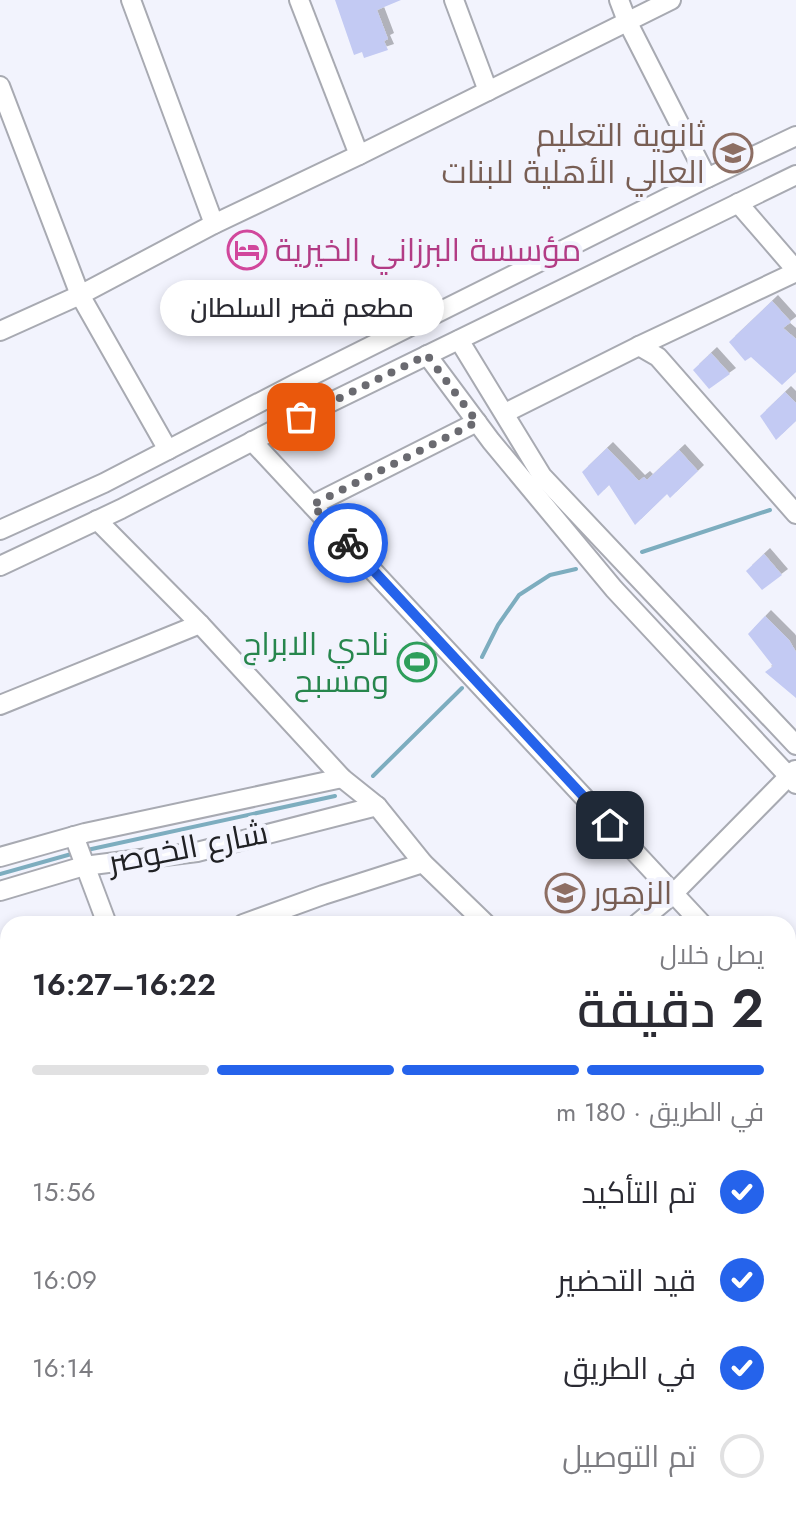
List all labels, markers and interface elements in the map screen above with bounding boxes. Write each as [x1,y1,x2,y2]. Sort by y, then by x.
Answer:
place label: ثانوية التعليم العالي الأهلية للبنات [441,112,705,197]
school or university icon: ثانوية التعليم العالي الأهلية للبنات [712,132,754,174]
place label: مؤسسة البرزاني الخيرية [275,227,581,275]
hotel icon: مؤسسة البرزاني الخيرية [226,229,268,271]
callout: مطعم قصر السلطان [159,281,443,337]
text: مطعم قصر السلطان [190,289,414,327]
pin [267,383,335,451]
icon: bag [279,395,323,439]
courier [308,503,388,583]
icon: bike [326,521,370,565]
place label: نادي الابراج ومسبح [243,621,389,704]
sports icon: نادي الابراج ومسبح [396,641,438,683]
pin [576,791,644,859]
icon: home [588,803,632,847]
street label: شارع الخوصر [102,809,272,885]
place label: الزهور [591,870,672,916]
school or university icon: الزهور [544,872,586,914]
text: يصل خلال [660,936,764,974]
text: 16:22–16:27 [32,963,216,1006]
text: 2 دقيقة [577,971,764,1047]
text: في الطريق · 180 m [556,1093,764,1131]
icon: check [720,1170,764,1214]
text: تم التأكيد [582,1171,696,1214]
text: 15:56 [32,1173,96,1211]
icon: check [720,1258,764,1302]
text: قيد التحضير [557,1259,696,1302]
text: 16:09 [32,1261,97,1299]
icon: check [720,1346,764,1390]
text: في الطريق [563,1347,696,1390]
text: 16:14 [32,1349,93,1387]
text: تم التوصيل [562,1435,696,1478]

